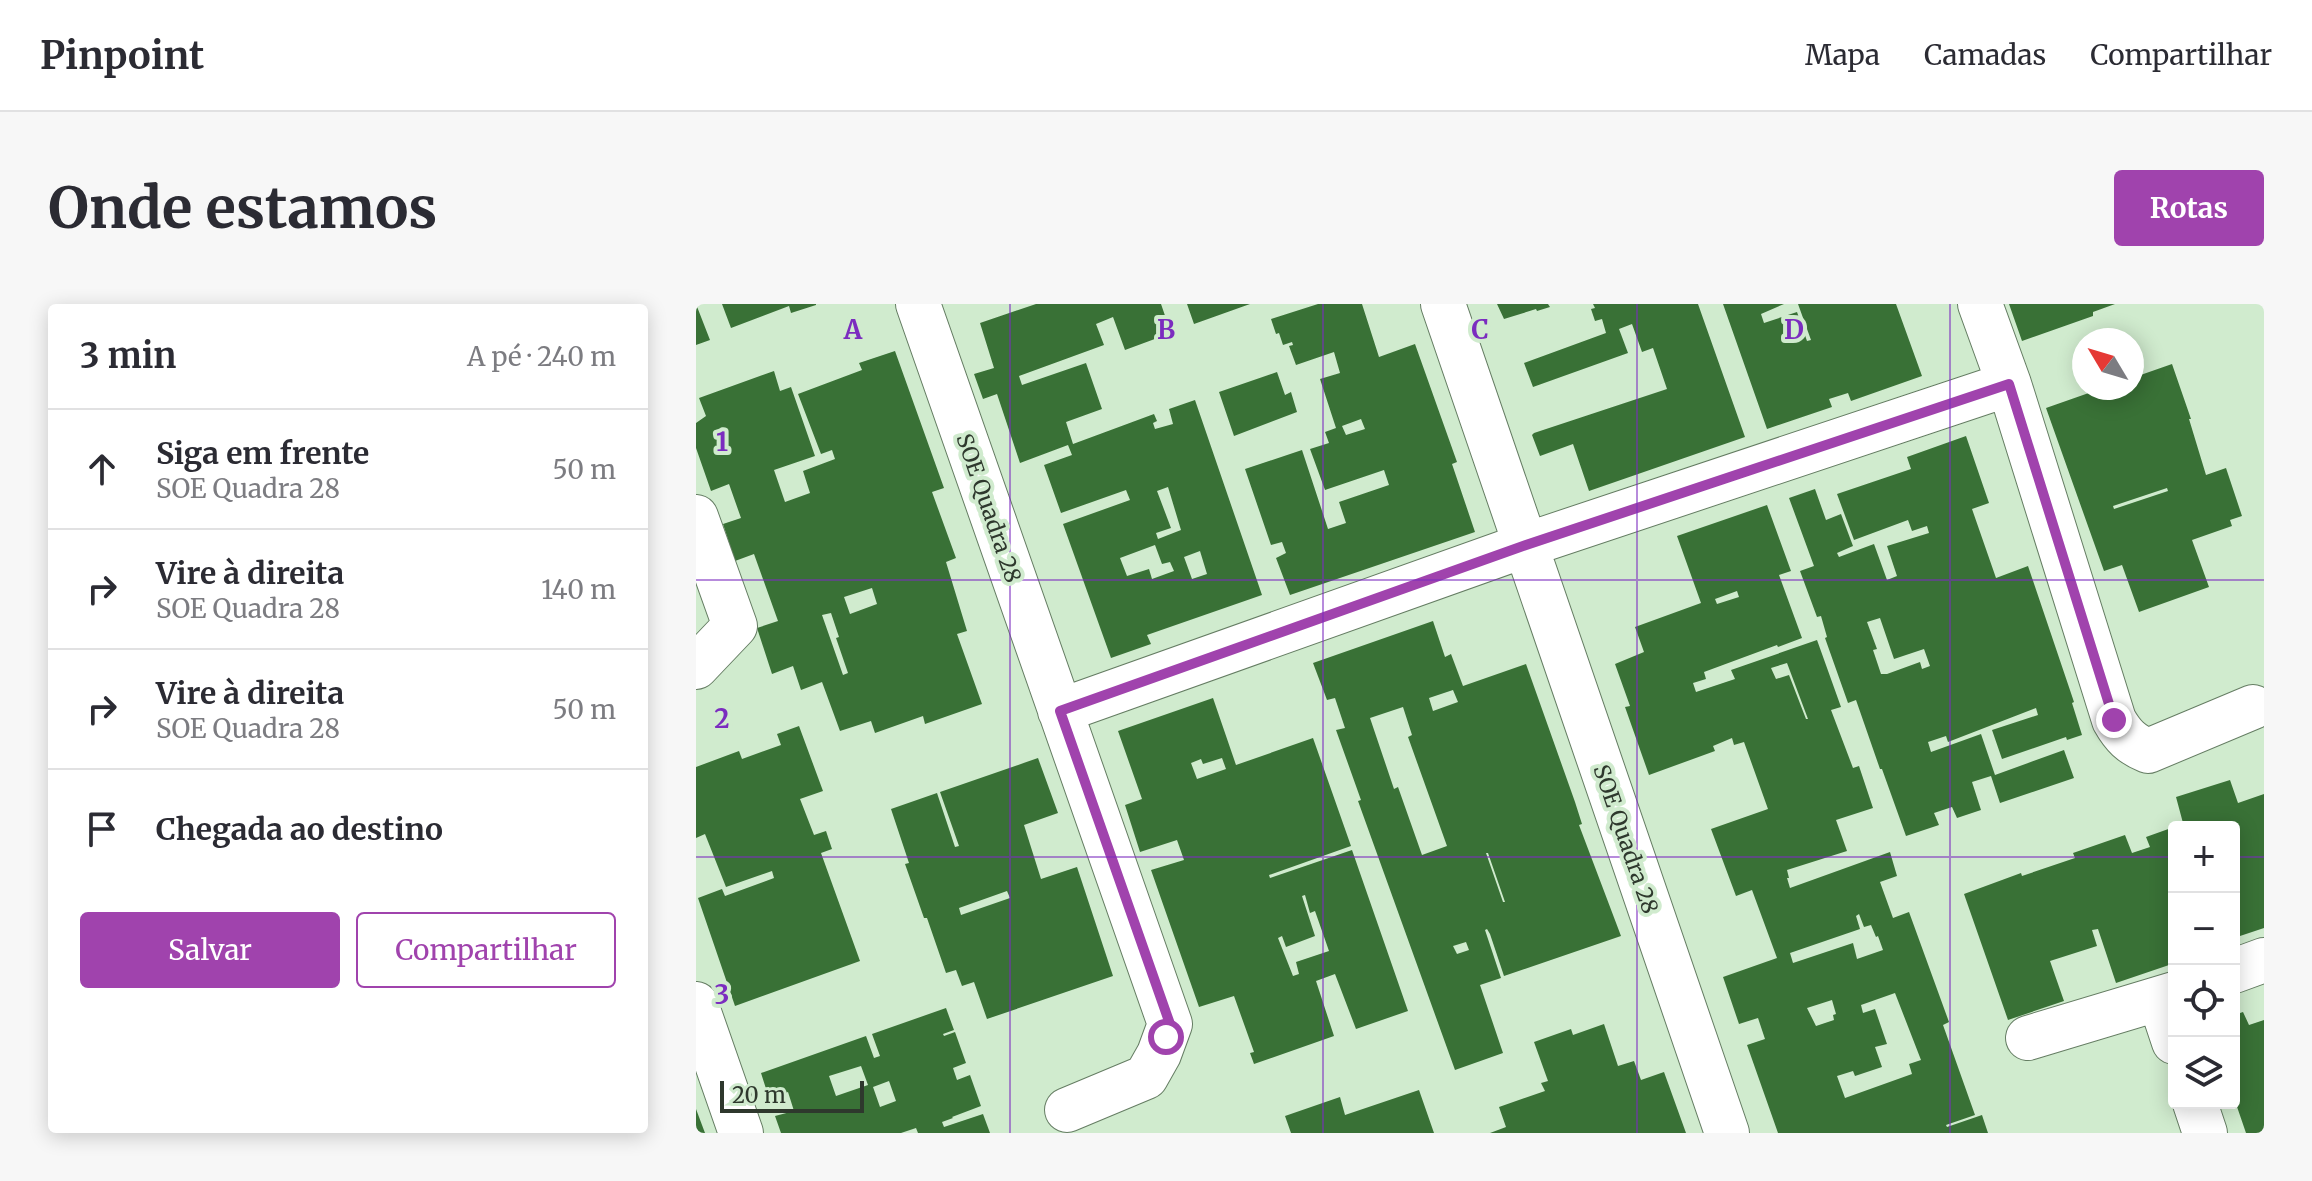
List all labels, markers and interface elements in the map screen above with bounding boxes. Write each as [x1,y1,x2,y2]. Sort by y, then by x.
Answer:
text: Pinpoint [40,32,204,79]
text: Mapa [1805,37,1880,73]
text: Camadas [1924,37,2046,73]
text: Compartilhar [2090,37,2272,73]
button: Rotas [2114,170,2264,246]
text: Onde estamos [48,173,437,243]
text: A [843,313,863,346]
text: B [1157,313,1175,346]
text: C [1471,313,1489,346]
text: D [1784,313,1804,346]
north arrow [2072,328,2144,400]
text: 3 min [80,335,176,377]
text: A pé · 240 m [467,340,616,373]
text: 1 [716,425,728,458]
street label: SOE Quadra 28 [950,430,1028,586]
text: Siga em frente [156,434,369,472]
icon: ahead [80,447,124,491]
text: 50 m [552,453,616,486]
text: SOE Quadra 28 [156,472,340,505]
text: Vire à direita [156,554,344,592]
icon: right [80,567,124,611]
text: 140 m [541,573,616,606]
text: SOE Quadra 28 [156,592,340,625]
text: Vire à direita [156,674,344,712]
icon: right [80,687,124,731]
text: 50 m [552,693,616,726]
text: 2 [714,702,730,735]
route end [2096,702,2132,738]
text: SOE Quadra 28 [156,712,340,745]
street label: SOE Quadra 28 [1587,761,1665,917]
icon: arrive [80,807,124,851]
text: Chegada ao destino [156,810,443,848]
map controls [2168,821,2240,1109]
button: + [2168,821,2240,893]
button: − [2168,893,2240,965]
button: Salvar [80,912,340,988]
button: Compartilhar [356,912,616,988]
button: locate [2168,965,2240,1037]
text: 3 [715,978,729,1011]
route start [1148,1019,1184,1055]
button: layers [2168,1037,2240,1109]
scale bar [720,1077,864,1113]
text: 20 m [732,1081,786,1109]

